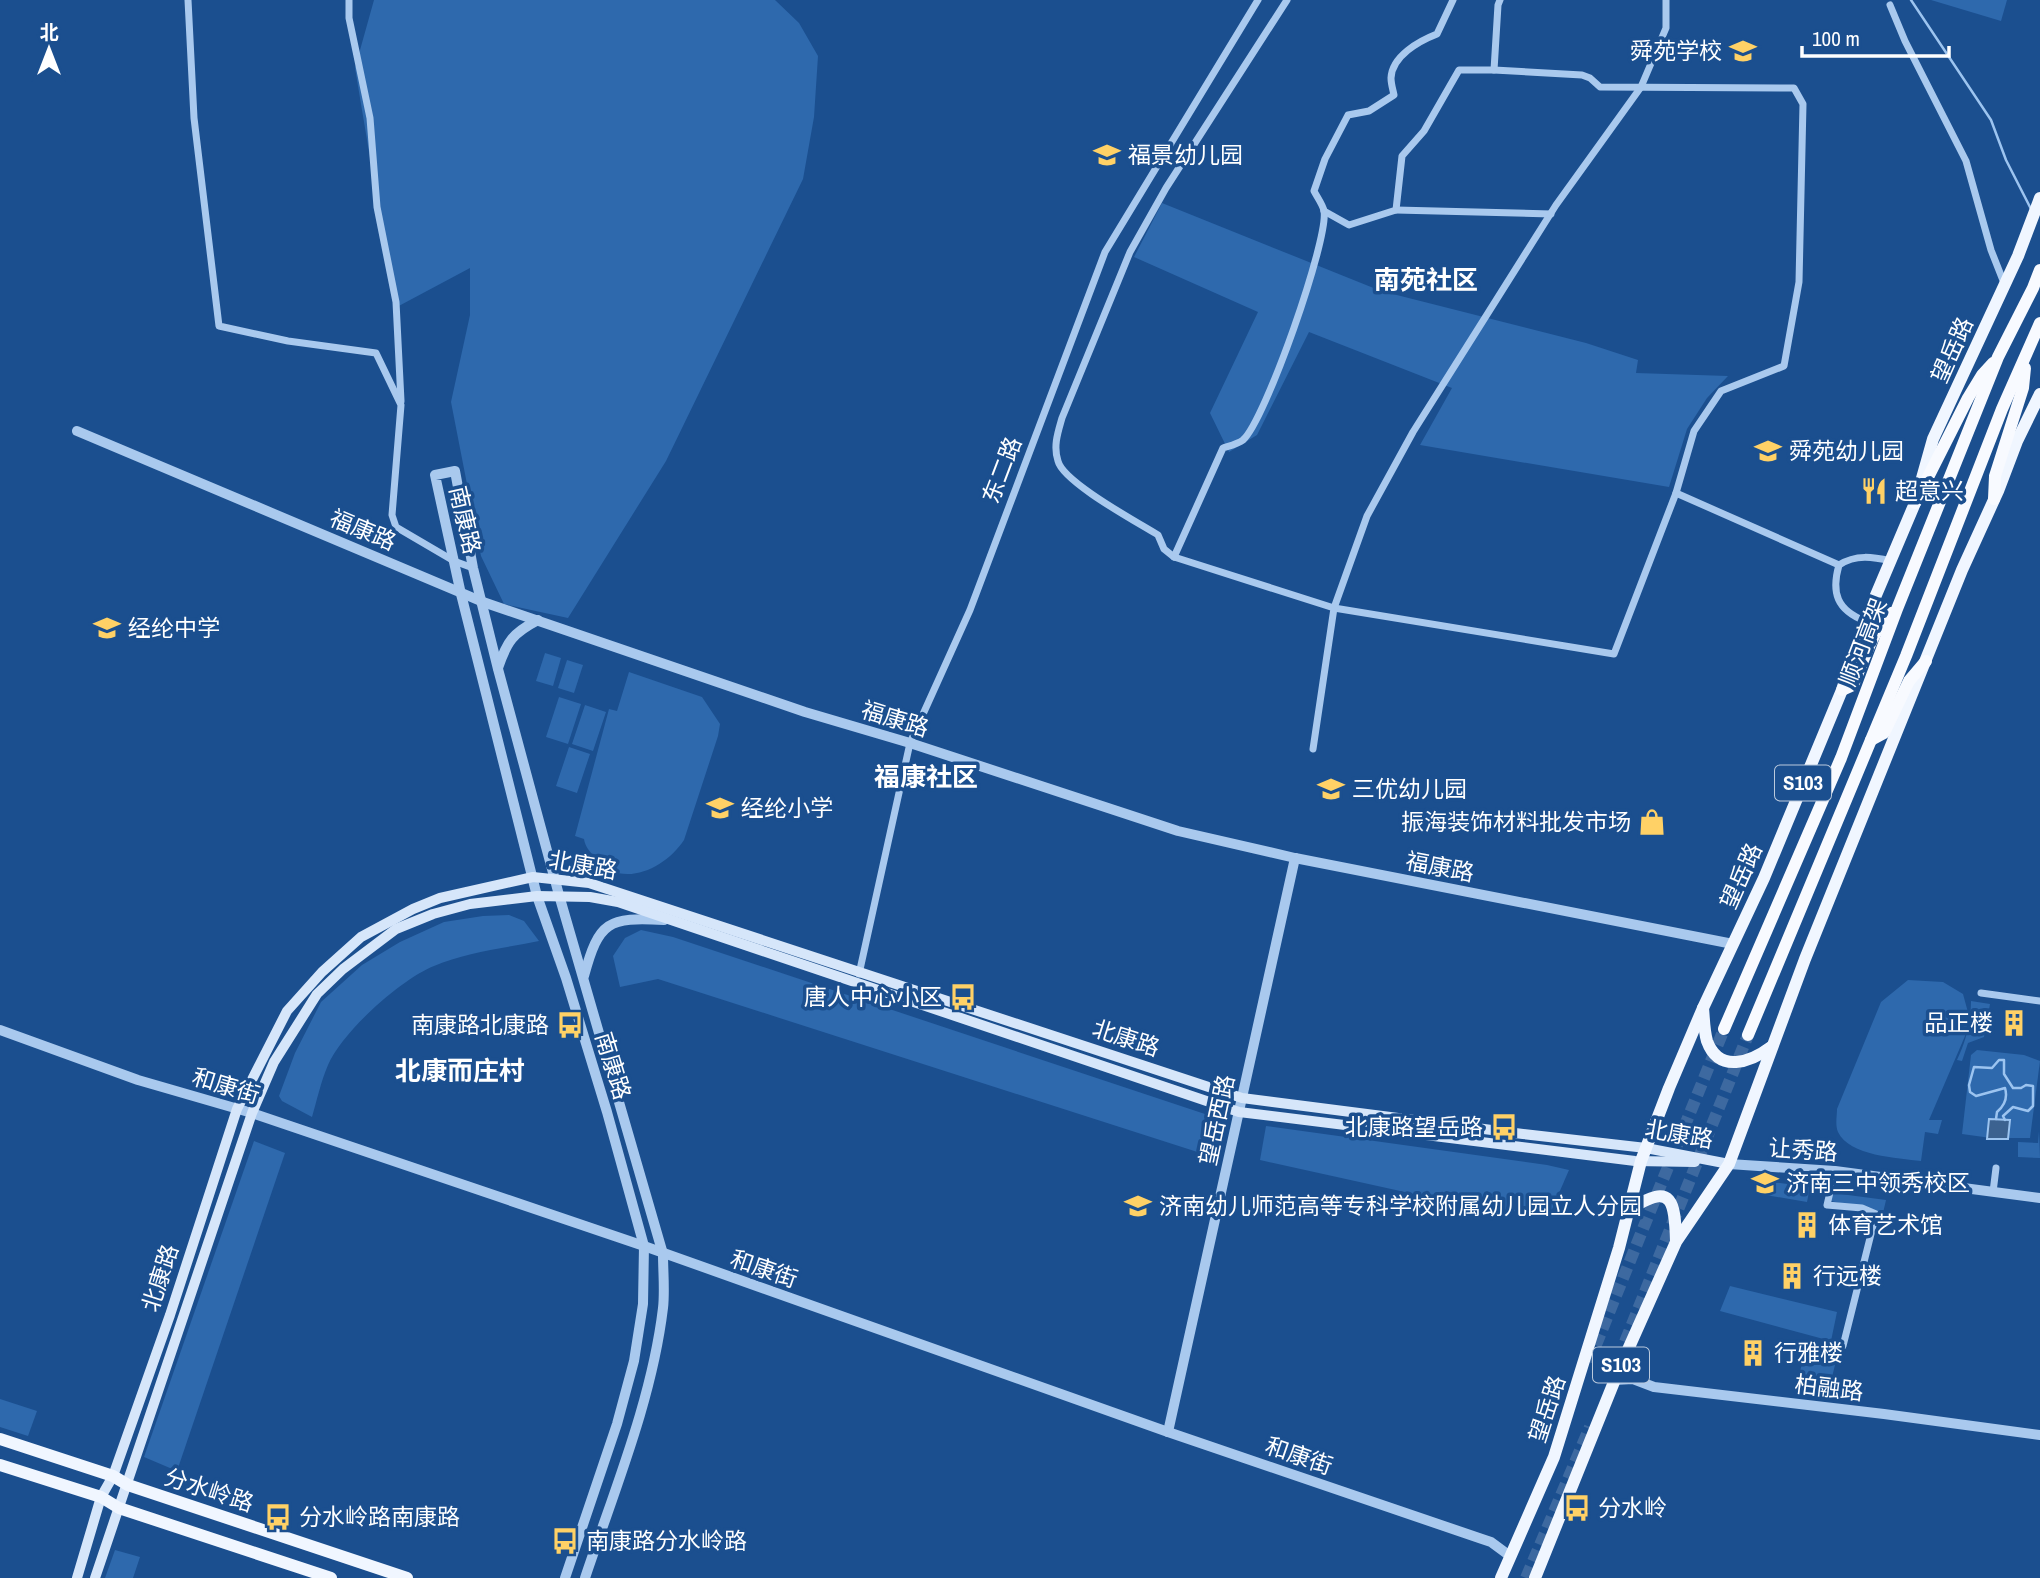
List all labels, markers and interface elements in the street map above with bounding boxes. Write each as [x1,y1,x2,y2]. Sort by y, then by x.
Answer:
north arrow [14,14,84,84]
scale bar [1802,14,1949,58]
text: 北 [39,19,59,45]
text: 100 m [1812,24,1860,53]
place label: 舜苑学校 [1630,35,1722,66]
school or university icon: 舜苑学校 [1728,36,1758,66]
place label: 福景幼儿园 [1128,139,1243,170]
school or university icon: 福景幼儿园 [1092,140,1122,170]
district label: 南苑社区 [1374,262,1478,297]
street label: 望岳路 [1923,312,1980,388]
street label: 东二路 [975,432,1028,508]
place label: 舜苑幼儿园 [1789,435,1904,466]
school or university icon: 舜苑幼儿园 [1753,436,1783,466]
place label: 超意兴 [1895,475,1964,506]
restaurant icon: 超意兴 [1859,476,1889,506]
street label: 南康路 [443,483,488,557]
street label: 福康路 [325,502,401,557]
street label: 顺河高架 [1832,593,1893,690]
place label: 经纶中学 [128,612,220,643]
school or university icon: 经纶中学 [92,613,122,643]
street label: 福康路 [858,694,933,743]
district label: 福康社区 [874,759,978,794]
road number: S103 [1775,766,1831,800]
place label: 三优幼儿园 [1352,773,1467,804]
school or university icon: 三优幼儿园 [1316,774,1346,804]
place label: 经纶小学 [741,792,833,823]
school or university icon: 经纶小学 [705,793,735,823]
place label: 振海装饰材料批发市场 [1401,806,1631,837]
shop icon: 振海装饰材料批发市场 [1637,807,1667,837]
street label: 望岳路 [1712,838,1769,914]
street label: 北康路 [546,843,620,886]
street label: 福康路 [1403,845,1477,888]
place label: 唐人中心小区 [804,981,942,1012]
bus stop icon: 唐人中心小区 [948,982,978,1012]
place label: 品正楼 [1924,1007,1993,1038]
building icon: 品正楼 [1999,1008,2029,1038]
place label: 南康路北康路 [411,1009,549,1040]
bus stop icon: 南康路北康路 [555,1010,585,1040]
street label: 北康路 [1089,1012,1164,1063]
street label: 南康路 [589,1028,638,1103]
district label: 北康而庄村 [395,1053,525,1088]
street label: 和康街 [189,1061,264,1110]
street label: 望岳西路 [1192,1072,1241,1168]
place label: 北康路望岳路 [1345,1111,1483,1142]
bus stop icon: 北康路望岳路 [1489,1112,1519,1142]
street label: 北康路 [1642,1112,1716,1155]
street label: 让秀路 [1768,1132,1839,1167]
place label: 济南三中领秀校区 [1786,1167,1970,1198]
school or university icon: 济南三中领秀校区 [1750,1168,1780,1198]
place label: 济南幼儿师范高等专科学校附属幼儿园立人分园 [1159,1190,1642,1221]
school or university icon: 济南幼儿师范高等专科学校附属幼儿园立人分园 [1123,1191,1153,1221]
place label: 体育艺术馆 [1828,1209,1943,1240]
building icon: 体育艺术馆 [1792,1210,1822,1240]
street label: 北康路 [134,1240,185,1315]
street label: 和康街 [726,1243,802,1294]
place label: 行远楼 [1813,1260,1882,1291]
building icon: 行远楼 [1777,1261,1807,1291]
place label: 行雅楼 [1774,1337,1843,1368]
building icon: 行雅楼 [1738,1338,1768,1368]
road number: S103 [1593,1348,1649,1382]
street label: 柏融路 [1793,1368,1865,1407]
street label: 望岳路 [1521,1371,1572,1446]
street label: 和康街 [1261,1430,1337,1481]
street label: 分水岭路 [161,1461,258,1518]
place label: 分水岭 [1598,1492,1667,1523]
bus stop icon: 分水岭 [1562,1493,1592,1523]
place label: 分水岭路南康路 [299,1501,460,1532]
bus stop icon: 分水岭路南康路 [263,1502,293,1532]
place label: 南康路分水岭路 [586,1525,747,1556]
bus stop icon: 南康路分水岭路 [550,1526,580,1556]

